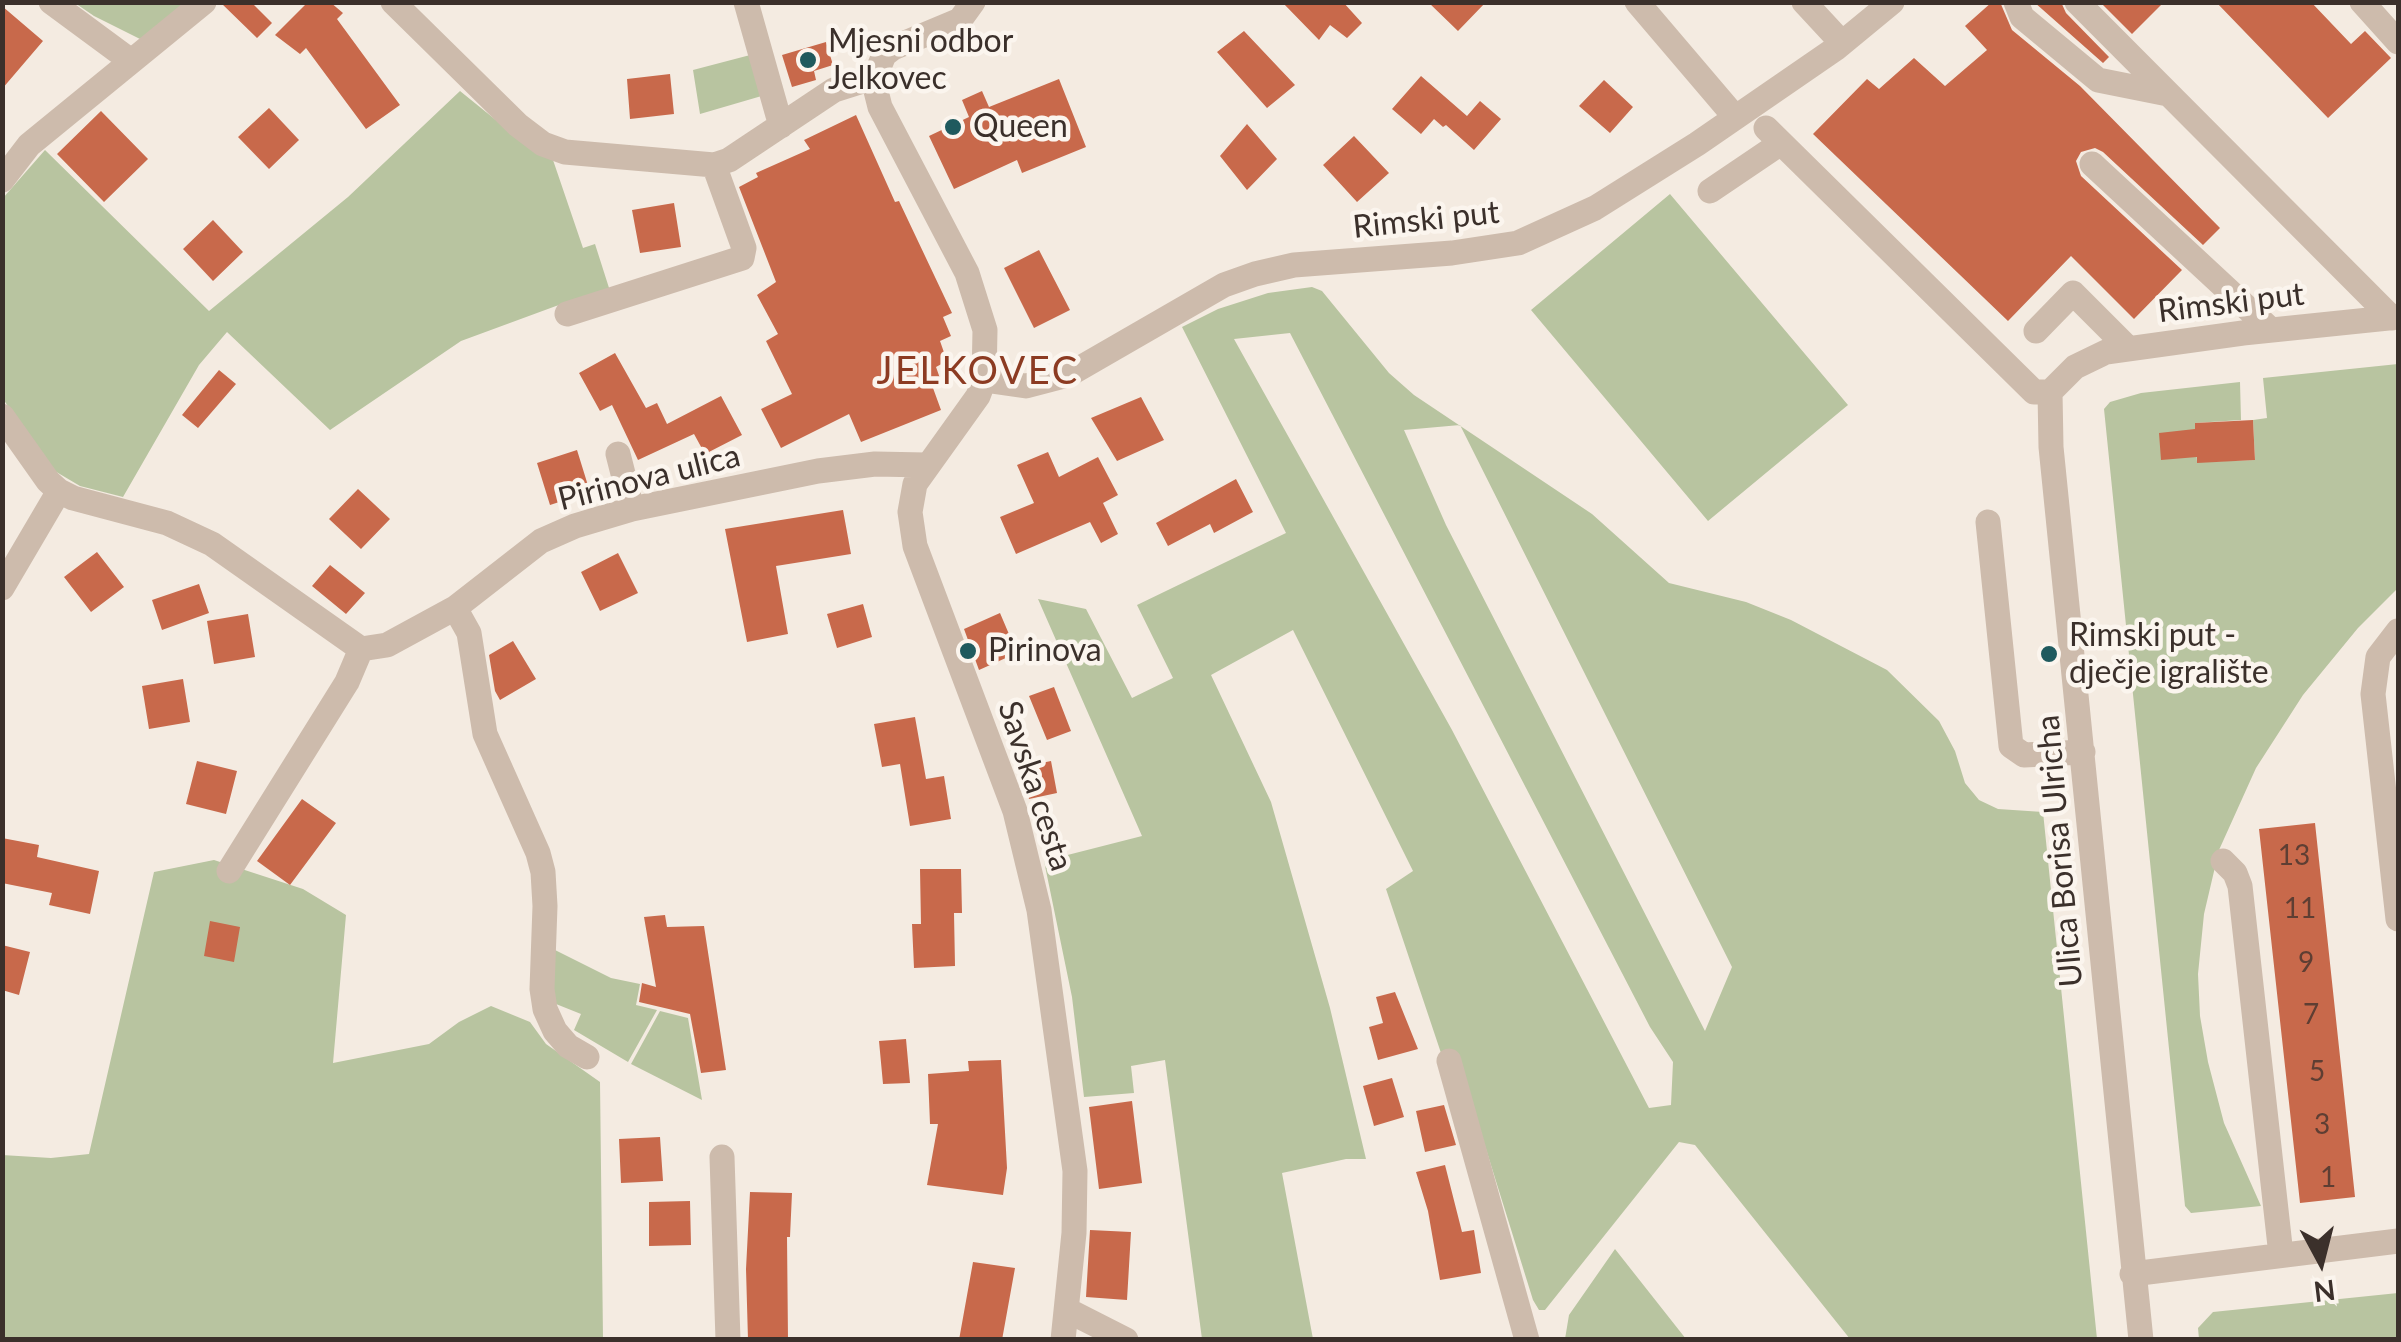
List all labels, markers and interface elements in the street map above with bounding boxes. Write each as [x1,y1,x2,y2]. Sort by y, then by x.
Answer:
place label: Mjesni odbor Jelkovec [828,23,1013,98]
marker: Mjesni odbor Jelkovec [797,49,819,71]
place label: Queen [973,108,1068,146]
marker: Queen [942,116,964,138]
street label: Rimski put [1351,193,1501,247]
street label: Rimski put [2156,275,2306,331]
district label: JELKOVEC [876,349,1080,395]
street label: Pirinova ulica [554,437,744,519]
place label: Rimski put - dječje igralište [2069,617,2269,692]
place label: Pirinova [988,632,1102,670]
marker: Pirinova [957,640,979,662]
marker: Rimski put - dječje igralište [2038,643,2060,665]
street label: Savska cesta [990,696,1080,876]
street label: Ulica Borisa Ulricha [2029,713,2091,989]
house number: 13 [2278,839,2310,873]
house number: 11 [2284,892,2316,926]
house number: 9 [2298,946,2314,980]
house number: 7 [2303,998,2319,1032]
house number: 5 [2309,1055,2325,1089]
house number: 3 [2314,1108,2330,1142]
house number: 1 [2320,1161,2336,1195]
north arrow [2271,1212,2371,1312]
text: N [2312,1274,2337,1310]

